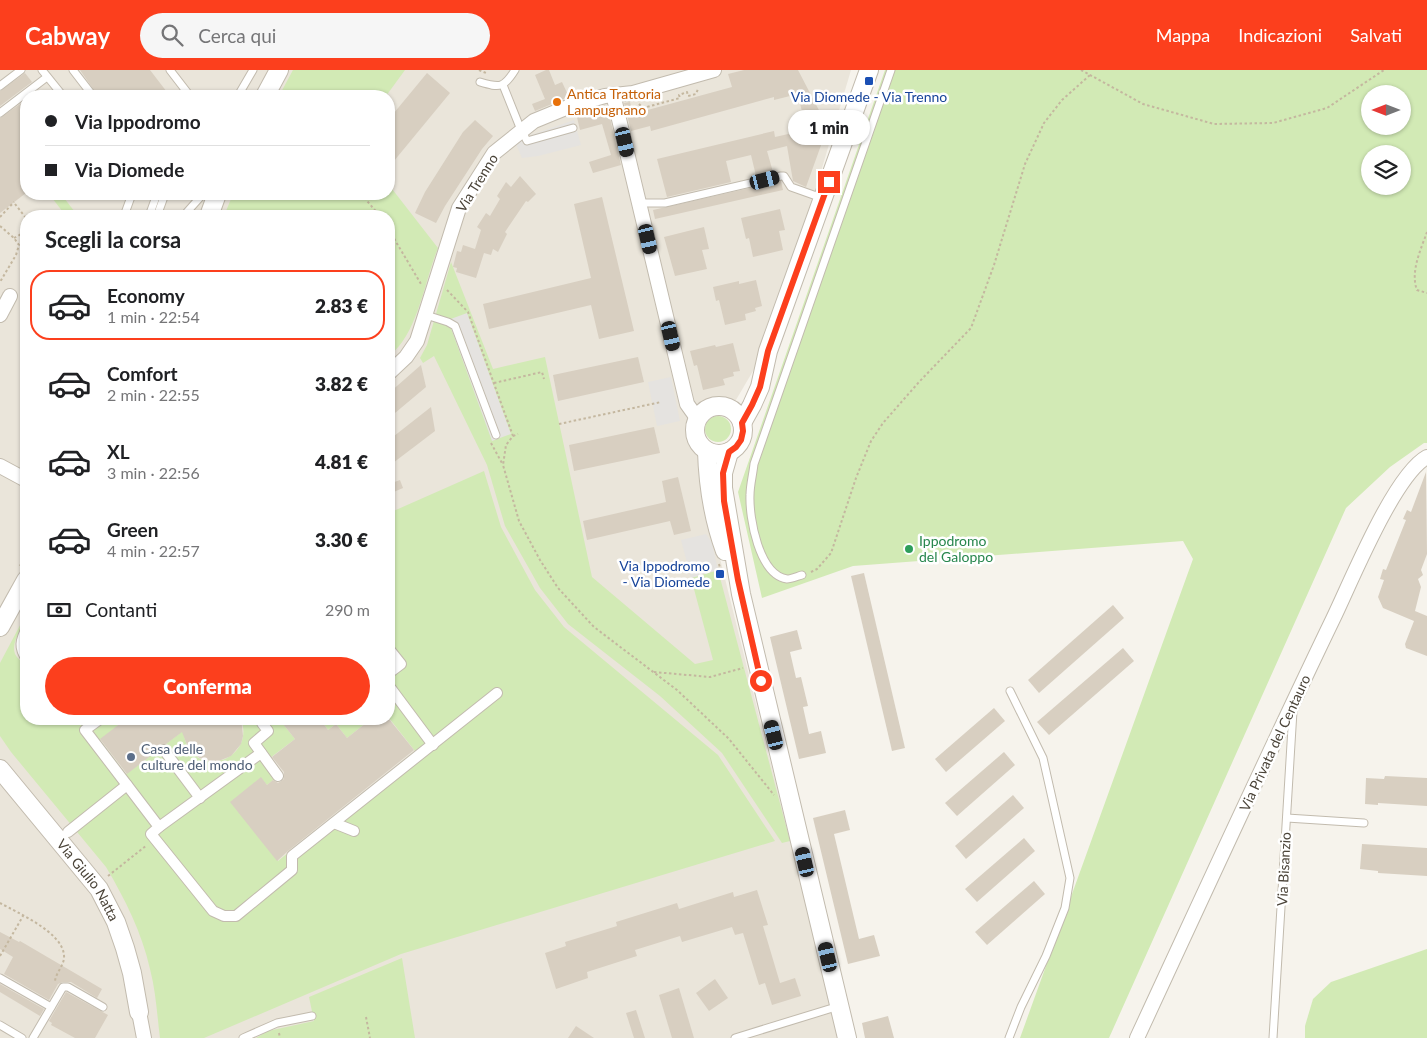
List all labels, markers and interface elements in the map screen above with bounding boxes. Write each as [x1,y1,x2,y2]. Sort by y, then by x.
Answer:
search box [140,13,490,58]
text: Cabway [25,21,110,50]
icon: search [158,21,186,49]
text: Cerca qui [198,24,276,47]
text: Mappa [1156,24,1210,46]
text: Indicazioni [1238,24,1322,46]
text: Salvati [1350,24,1402,46]
marker: Via Diomede - Via Trenno [863,75,875,87]
place label: Antica Trattoria Lampugnano [567,85,661,118]
north arrow [1361,85,1411,135]
map controls [1361,85,1411,195]
place label: Via Diomede - Via Trenno [791,88,947,105]
marker: Antica Trattoria Lampugnano [551,96,563,108]
callout: 1 min [788,109,870,144]
text: Via Ippodromo [75,110,201,133]
text: 1 min [809,118,849,137]
car [614,126,635,158]
button: layers [1361,145,1411,195]
street label: Via Trenno [452,150,501,215]
text: Via Diomede [75,158,184,181]
car [748,169,781,191]
route end [818,171,840,193]
car [637,223,658,255]
text: Scegli la corsa [45,226,181,253]
icon: car [47,283,92,328]
text: Economy [107,284,185,307]
text: 2.83 € [315,294,368,317]
text: 1 min · 22:54 [107,307,200,326]
car [660,320,681,352]
icon: car [47,361,92,406]
text: Comfort [107,362,178,385]
text: 3.82 € [315,372,368,395]
text: 2 min · 22:55 [107,385,200,404]
icon: car [47,439,92,484]
text: XL [107,440,130,463]
text: 4.81 € [315,450,368,473]
text: 3 min · 22:56 [107,463,200,482]
icon: car [47,517,92,562]
text: Green [107,518,158,541]
text: 3.30 € [315,528,368,551]
place label: Ippodromo del Galoppo [919,532,993,565]
text: 4 min · 22:57 [107,541,200,560]
marker: Ippodromo del Galoppo [903,543,915,555]
place label: Via Ippodromo - Via Diomede [619,557,710,590]
marker: Via Ippodromo - Via Diomede [714,568,726,580]
icon: cash [45,596,73,624]
text: Contanti [85,598,157,621]
text: 290 m [325,600,370,619]
button: Conferma [45,657,370,715]
route start [750,670,772,692]
street label: Via Privata del Centauro [1235,672,1314,814]
car [763,719,784,751]
place label: Casa delle culture del mondo [141,740,253,773]
marker: Casa delle culture del mondo [125,751,137,763]
street label: Via Bisanzio [1273,831,1294,906]
street label: Via Giulio Natta [53,835,123,924]
car [794,846,815,878]
car [817,941,838,973]

